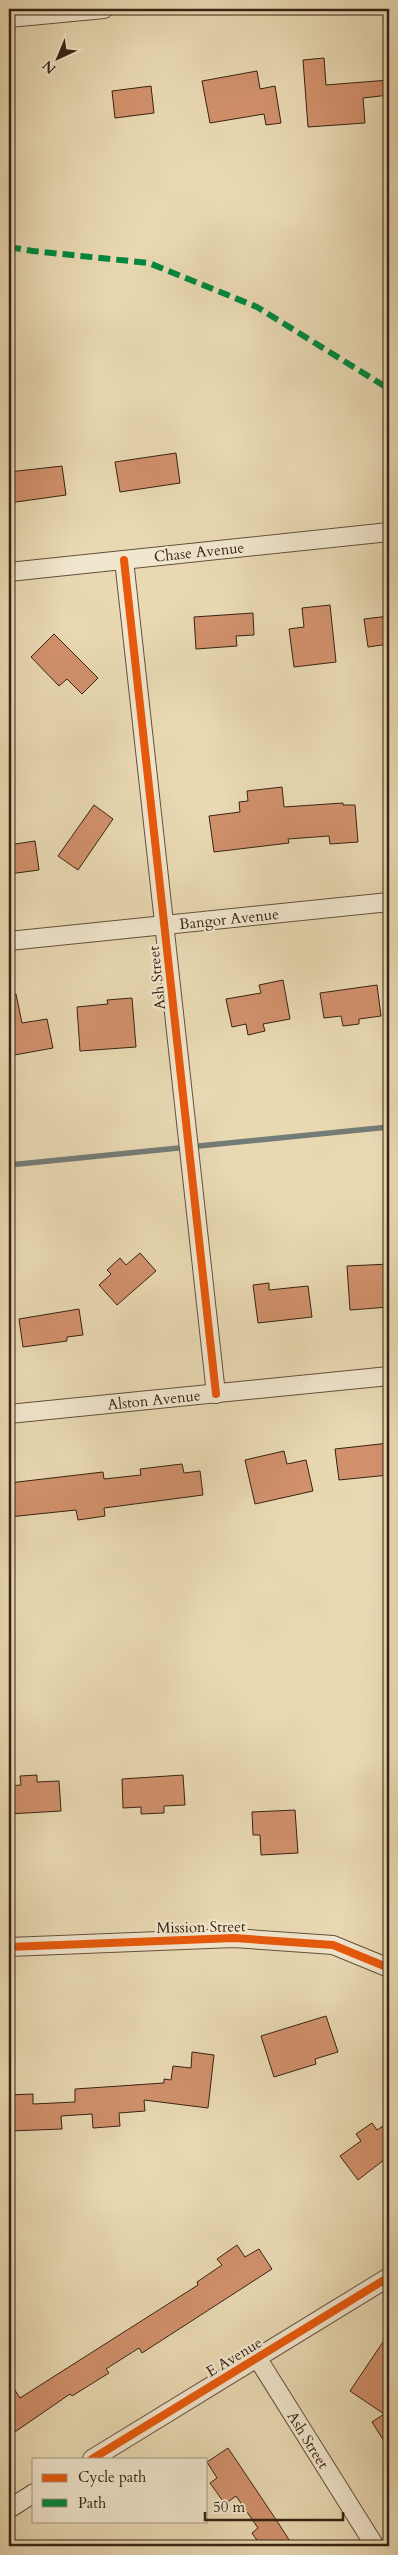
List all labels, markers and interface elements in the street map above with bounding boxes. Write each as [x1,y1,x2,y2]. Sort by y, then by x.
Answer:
north arrow [32,32,82,82]
text: N [38,56,60,78]
street label: Chase Avenue [153,537,245,567]
street label: Bangor Avenue [178,904,280,934]
street label: Ash Street [144,945,170,1011]
street label: Alston Avenue [106,1385,202,1415]
street label: Mission Street [156,1916,246,1938]
street label: E Avenue [202,2332,266,2382]
street label: Ash Street [283,2408,334,2473]
legend [32,2458,208,2522]
text: Cycle path [78,2467,147,2487]
scale bar [205,2490,343,2522]
text: Path [78,2493,107,2513]
text: 50 m [213,2497,245,2517]

